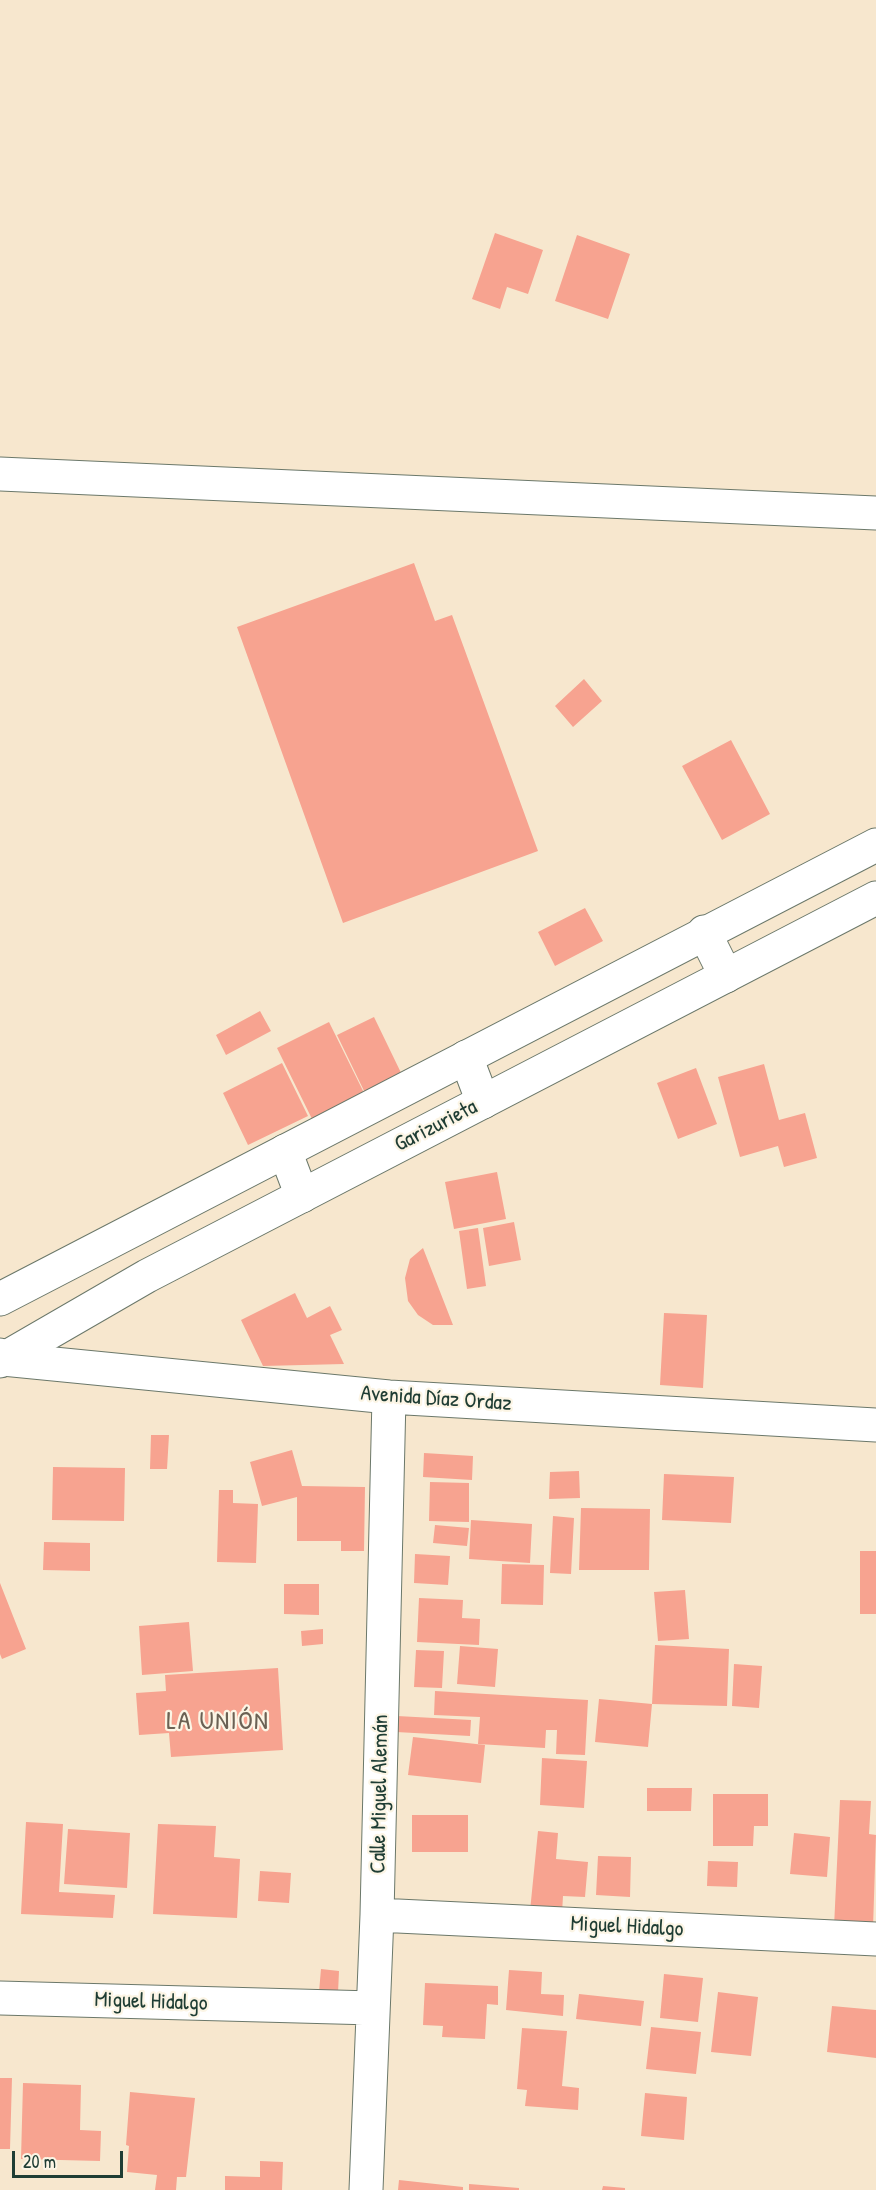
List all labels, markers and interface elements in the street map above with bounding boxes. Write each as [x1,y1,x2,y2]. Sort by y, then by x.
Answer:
street label: Garizurieta [390,1094,482,1158]
street label: Avenida Díaz Ordaz [360,1381,512,1417]
district label: LA UNIÓN [167,1706,269,1738]
street label: Calle Miguel Alemán [365,1714,395,1874]
street label: Miguel Hidalgo [570,1911,684,1943]
street label: Miguel Hidalgo [94,1987,208,2017]
scale bar [15,2139,126,2177]
text: 20 m [23,2149,56,2174]

